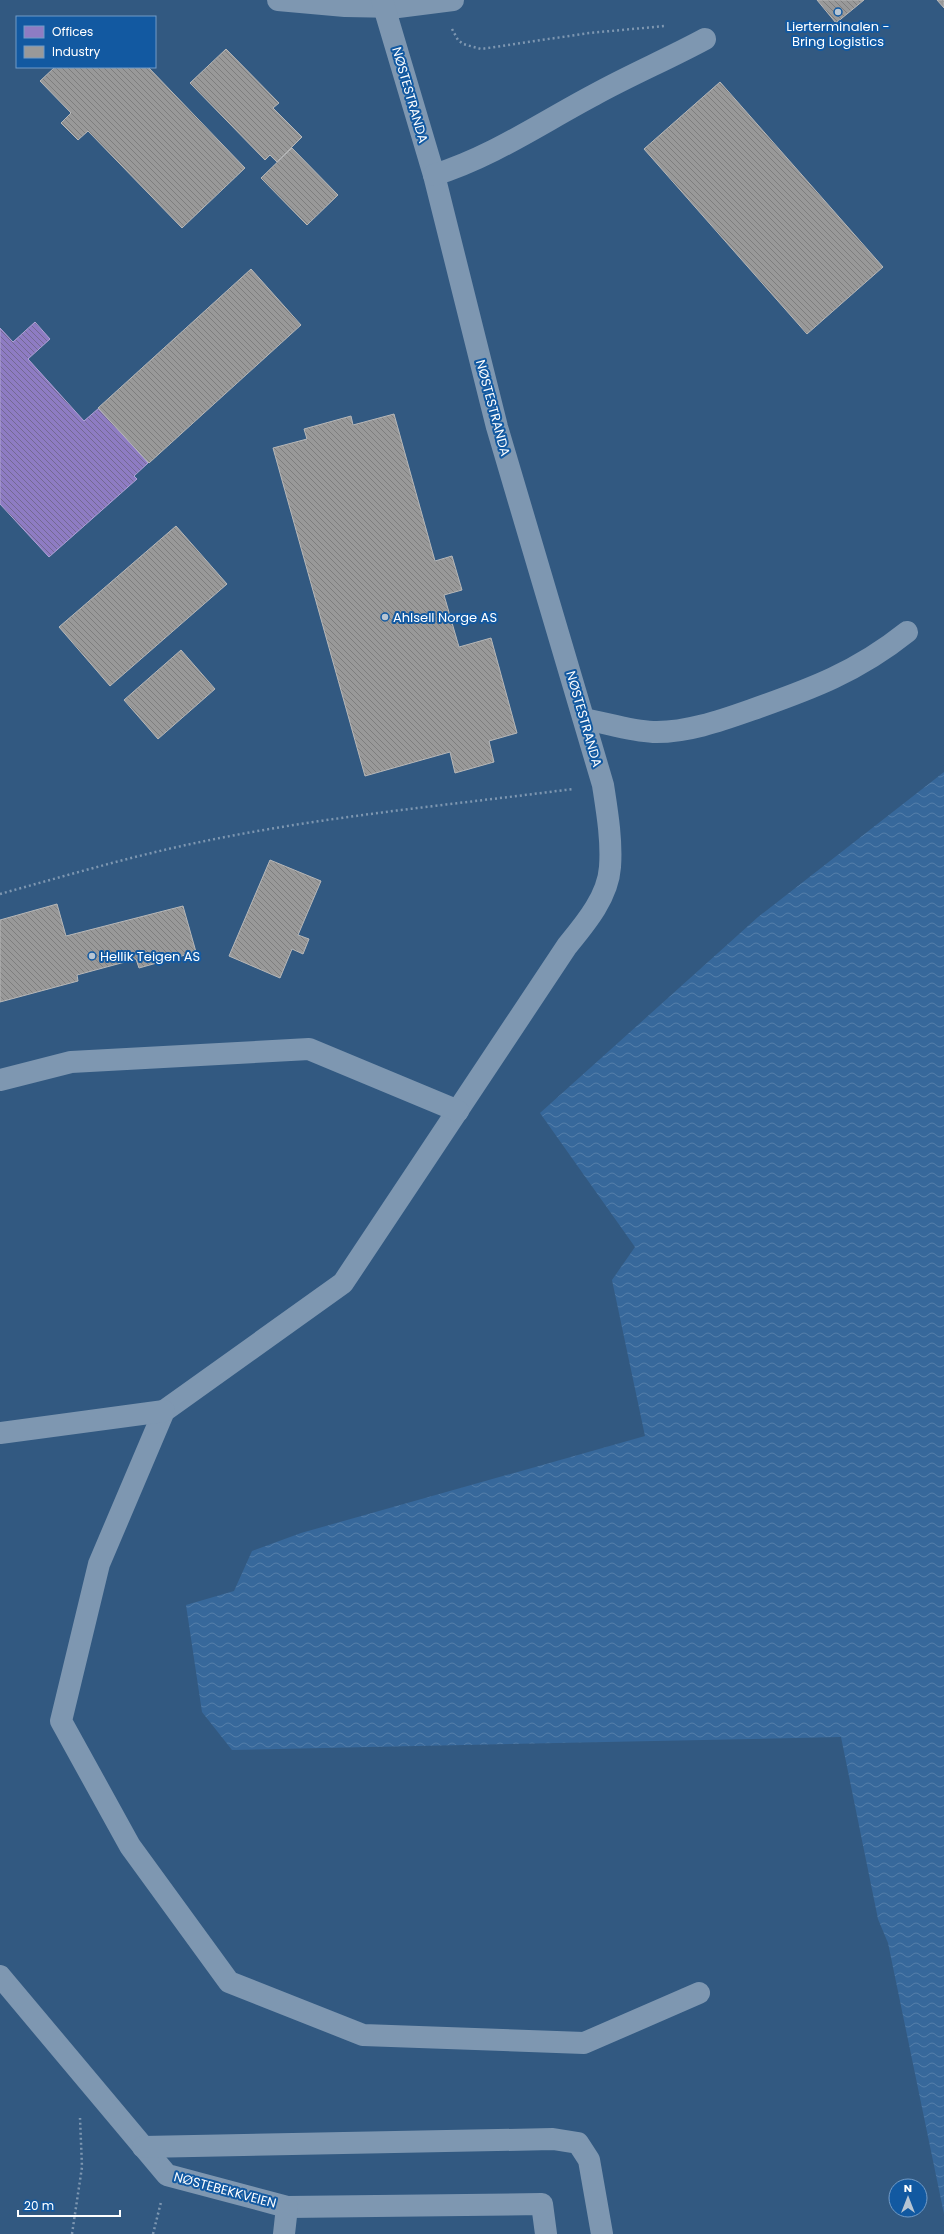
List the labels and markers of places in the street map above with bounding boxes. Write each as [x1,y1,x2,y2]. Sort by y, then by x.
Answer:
marker: Lierterminalen - Bring Logistics [833,7,843,17]
place label: Lierterminalen - Bring Logistics [786,17,890,51]
place label: Ahlsell Norge AS [393,608,497,627]
marker: Ahlsell Norge AS [380,612,390,622]
place label: Hellik Teigen AS [100,947,200,966]
marker: Hellik Teigen AS [87,951,97,961]

